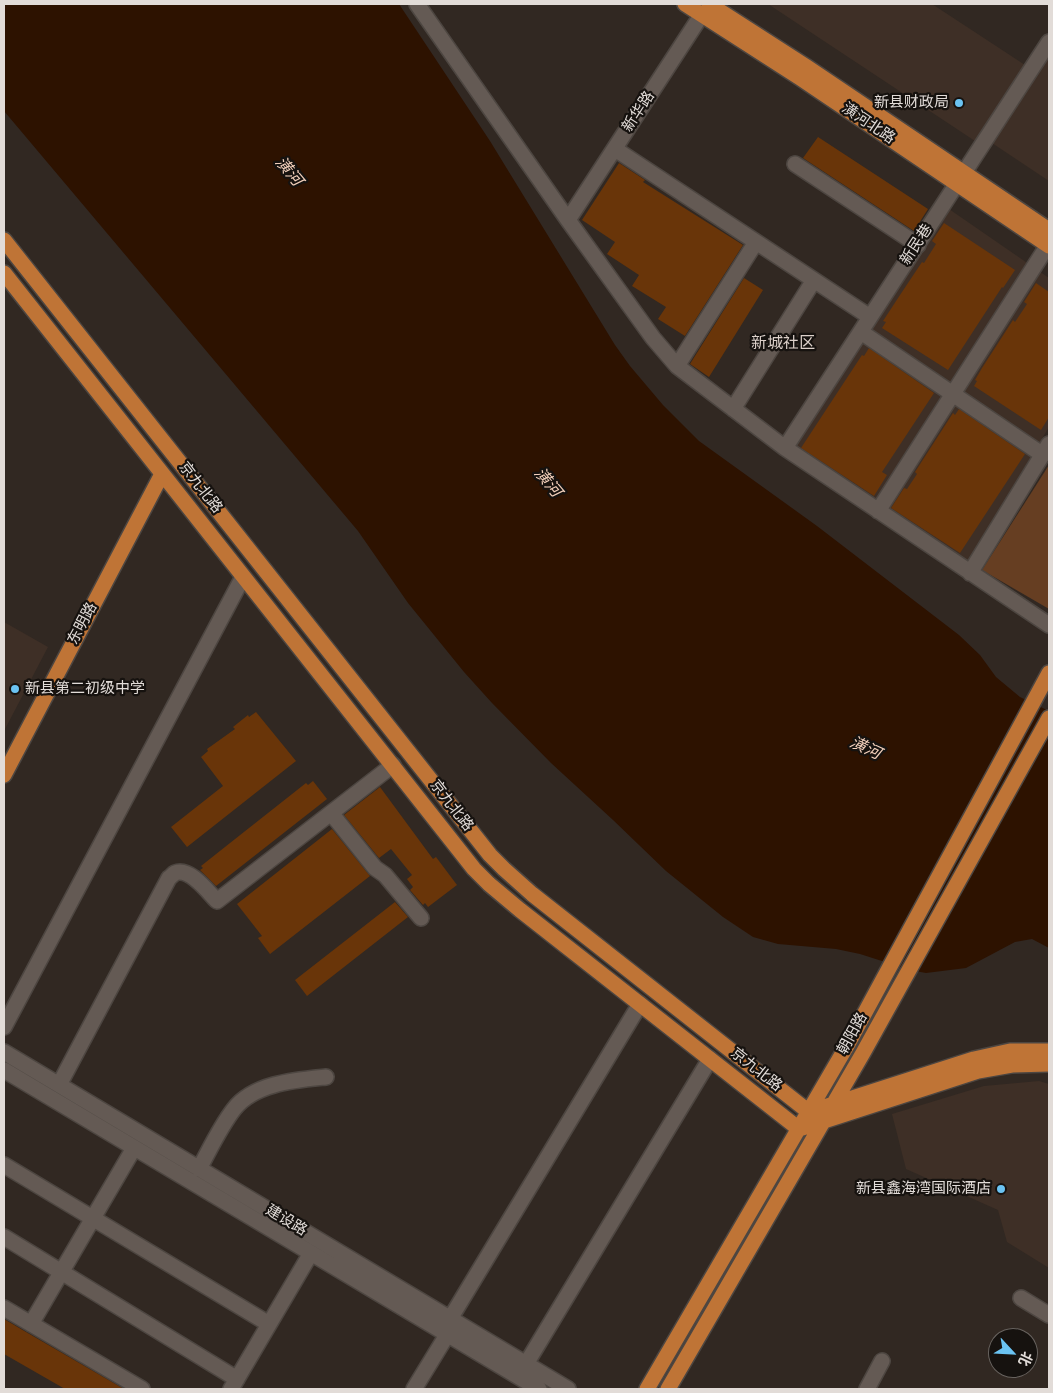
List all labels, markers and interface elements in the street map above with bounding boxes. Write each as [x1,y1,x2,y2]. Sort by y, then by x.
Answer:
street label: 新华路 [619,88,659,136]
place label: 新县财政局 [874,94,949,112]
marker: 新县财政局 [953,97,965,109]
street label: 潢河北路 [838,100,898,148]
water label: 潢河 [270,154,306,190]
street label: 新民巷 [897,221,937,269]
district label: 新城社区 [751,334,815,354]
street label: 京九北路 [174,459,226,517]
water label: 潢河 [529,465,565,501]
street label: 东明路 [64,600,102,648]
place label: 新县第二初级中学 [25,680,145,698]
marker: 新县第二初级中学 [9,683,21,695]
water label: 潢河 [846,734,884,764]
street label: 京九北路 [425,777,477,835]
street label: 朝阳路 [834,1010,872,1058]
street label: 京九北路 [727,1044,785,1096]
place label: 新县鑫海湾国际酒店 [856,1180,991,1198]
marker: 新县鑫海湾国际酒店 [995,1183,1007,1195]
street label: 建设路 [262,1202,310,1240]
north arrow [988,1328,1038,1378]
text: 北 [1014,1348,1039,1370]

